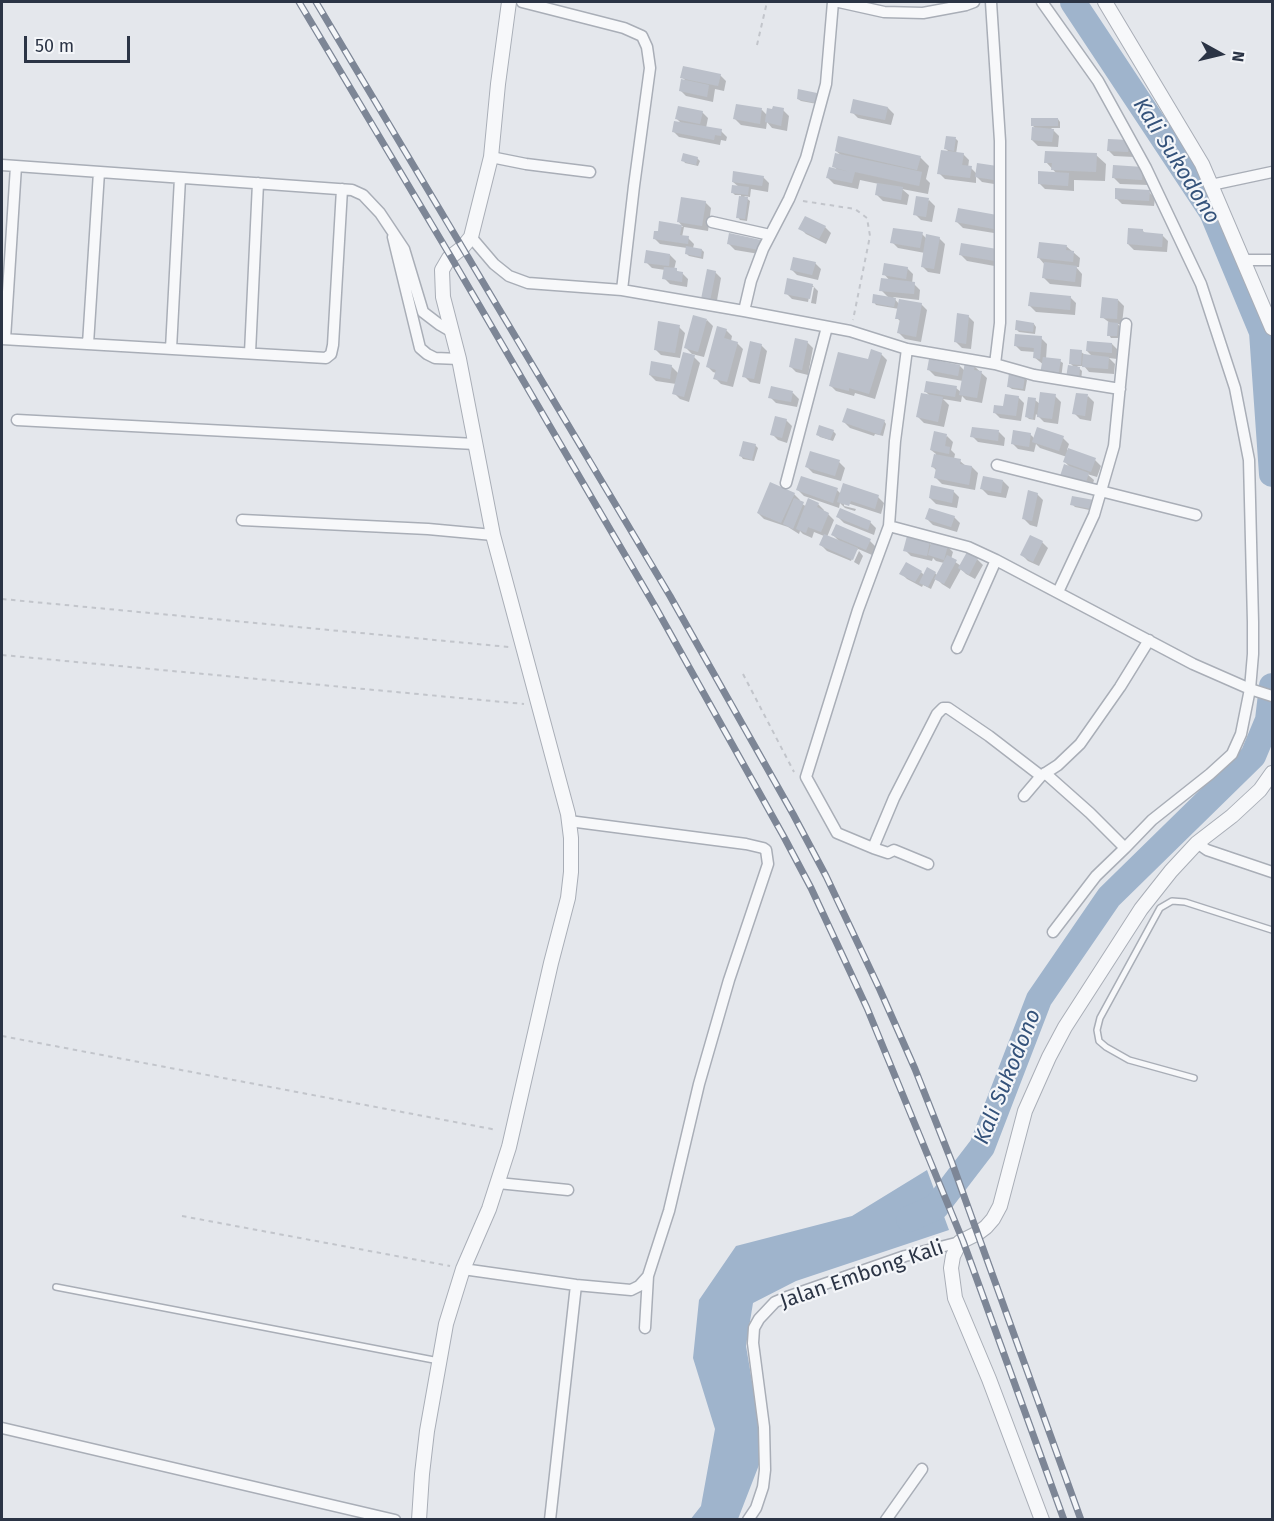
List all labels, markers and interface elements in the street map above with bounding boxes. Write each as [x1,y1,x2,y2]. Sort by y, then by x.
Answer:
scale bar [27,24,134,62]
north arrow [1190,24,1250,84]
text: 50 m [35,35,74,57]
text: N [1228,50,1248,63]
water label: Kali Sukodono [1127,93,1225,229]
water label: Kali Sukodono [969,1006,1047,1148]
street label: Jalan Embong Kali [777,1235,947,1315]

